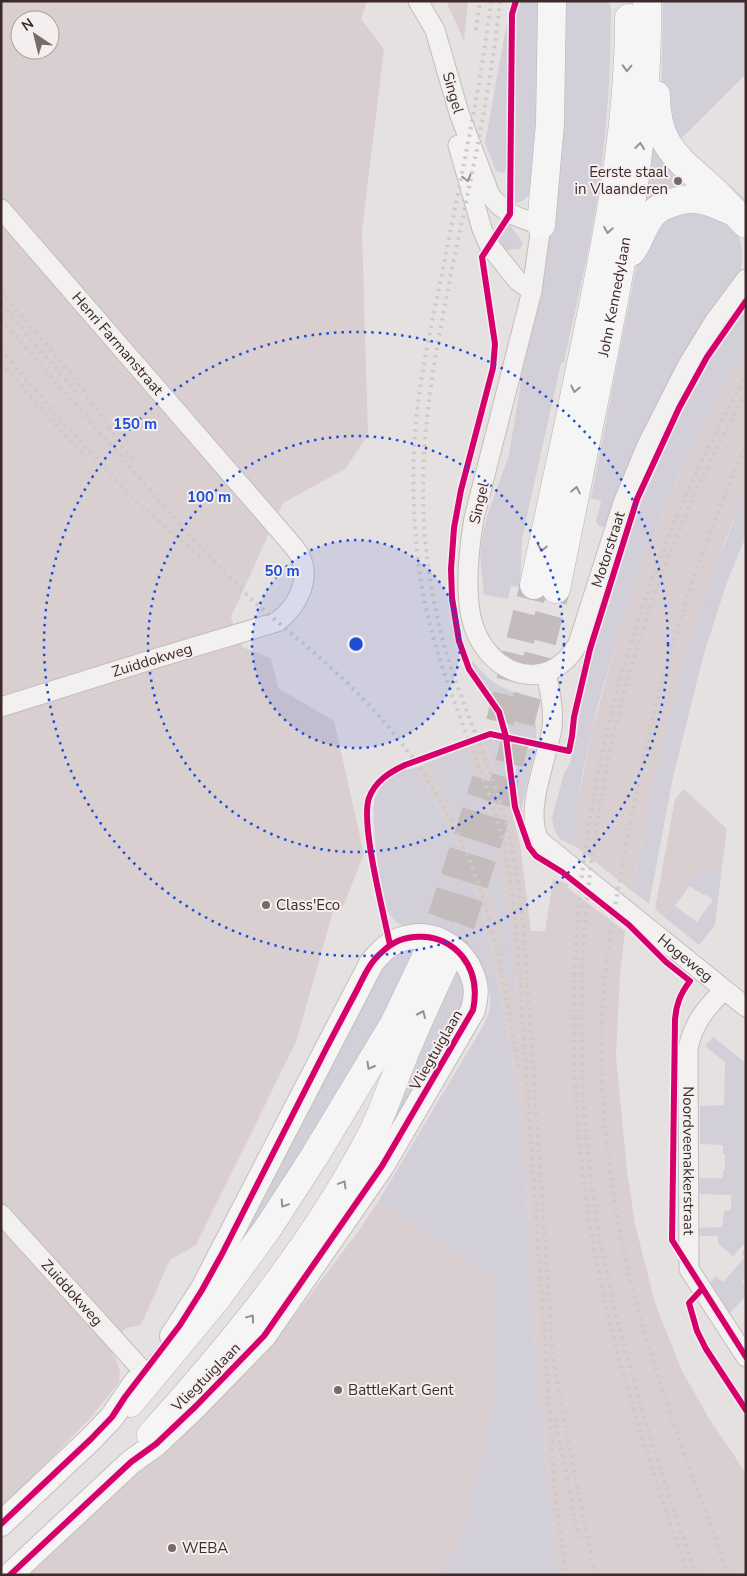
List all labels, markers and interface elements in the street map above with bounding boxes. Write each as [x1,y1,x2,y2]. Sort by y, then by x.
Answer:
north arrow [10,10,60,60]
text: N [18,14,38,36]
one-way arrow [622,65,633,73]
street label: Singel [438,70,469,117]
one-way arrow [634,142,645,150]
place label: Eerste staal in Vlaanderen [574,162,669,199]
one-way arrow [462,173,472,182]
marker: Eerste staal in Vlaanderen [672,175,684,187]
one-way arrow [603,225,613,234]
street label: John Kennedylaan [593,235,635,360]
street label: Henri Farmanstraat [67,288,168,400]
one-way arrow [571,384,581,393]
text: 150 m [113,414,157,434]
street label: Singel [464,480,494,526]
one-way arrow [570,486,581,494]
text: 100 m [187,487,231,507]
street label: Motorstraat [587,508,630,590]
one-way arrow [537,543,548,552]
text: 50 m [264,561,300,581]
centre of rings [347,635,365,653]
street label: Zuiddokweg [109,638,195,682]
place label: Class'Eco [276,895,340,915]
marker: Class'Eco [260,899,272,911]
street label: Hogeweg [653,930,717,986]
street label: Vliegtuiglaan [404,1006,467,1095]
one-way arrow [416,1010,427,1019]
one-way arrow [366,1060,376,1069]
street label: Noordveenakkerstraat [678,1086,699,1236]
one-way arrow [337,1181,347,1190]
one-way arrow [281,1198,290,1208]
street label: Zuiddokweg [37,1255,107,1330]
one-way arrow [245,1315,253,1324]
street label: Vliegtuiglaan [166,1338,245,1417]
place label: BattleKart Gent [348,1380,454,1400]
marker: BattleKart Gent [332,1384,344,1396]
place label: WEBA [182,1538,228,1558]
marker: WEBA [166,1542,178,1554]

